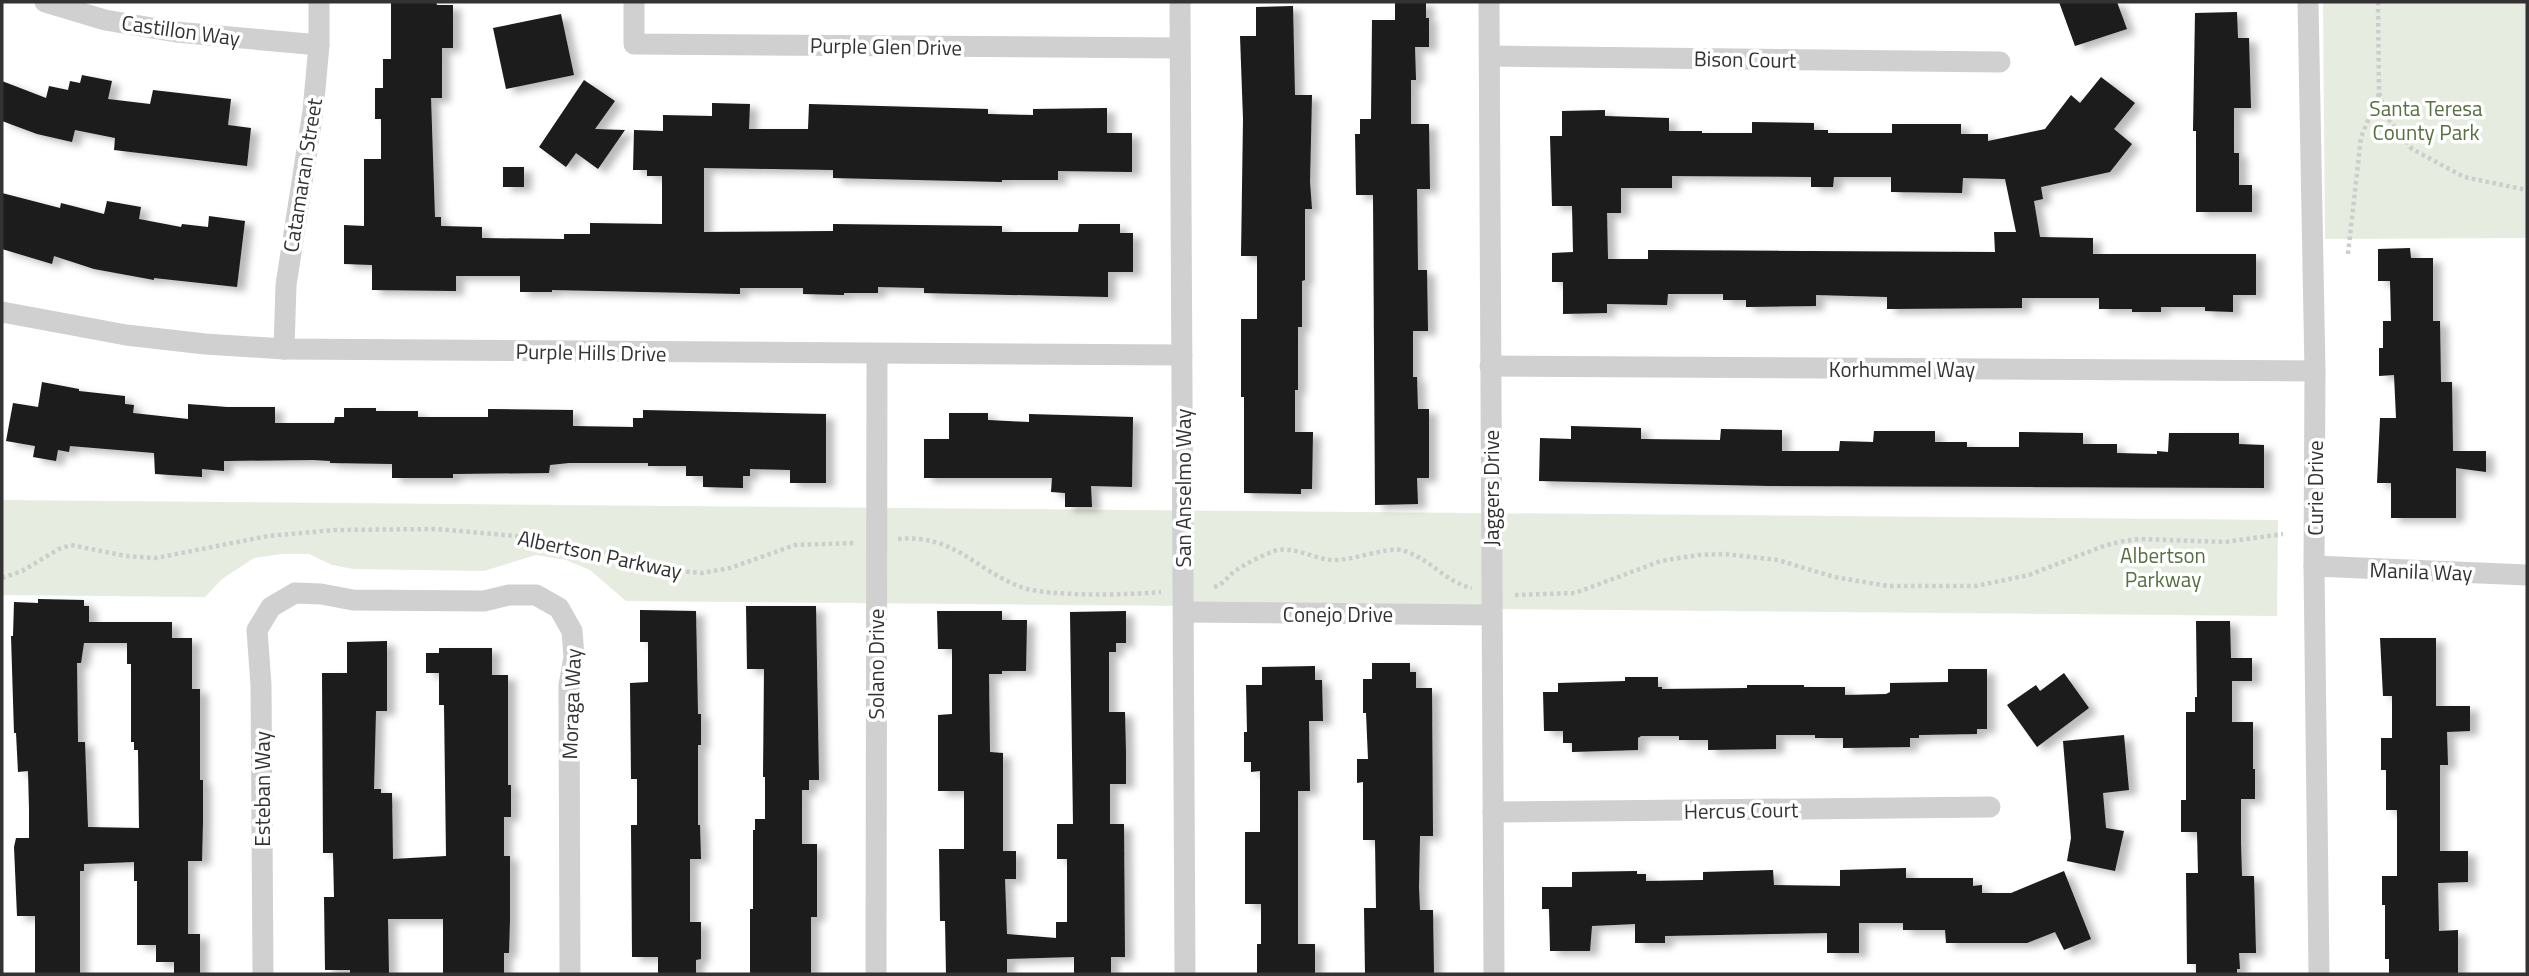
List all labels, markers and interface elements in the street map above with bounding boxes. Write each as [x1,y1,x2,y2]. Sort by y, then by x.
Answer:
street label: Castillon Way [120,6,242,54]
street label: Purple Glen Drive [810,29,962,63]
street label: Bison Court [1694,42,1797,76]
park label: Santa Teresa County Park [2369,92,2483,148]
street label: Catamaran Street [274,95,330,254]
street label: Purple Hills Drive [515,335,667,369]
street label: Korhummel Way [1829,353,1975,385]
street label: San Anselmo Way [1167,409,1199,567]
street label: Jaggers Drive [1475,430,1507,546]
street label: Curie Drive [2299,440,2331,536]
street label: Albertson Parkway [515,521,685,587]
park label: Albertson Parkway [2120,539,2206,595]
street label: Manila Way [2369,553,2473,589]
street label: Conejo Drive [1283,598,1393,630]
street label: Solano Drive [860,609,892,719]
street label: Moraga Way [553,648,589,760]
street label: Esteban Way [246,731,278,847]
street label: Hercus Court [1683,793,1799,827]

